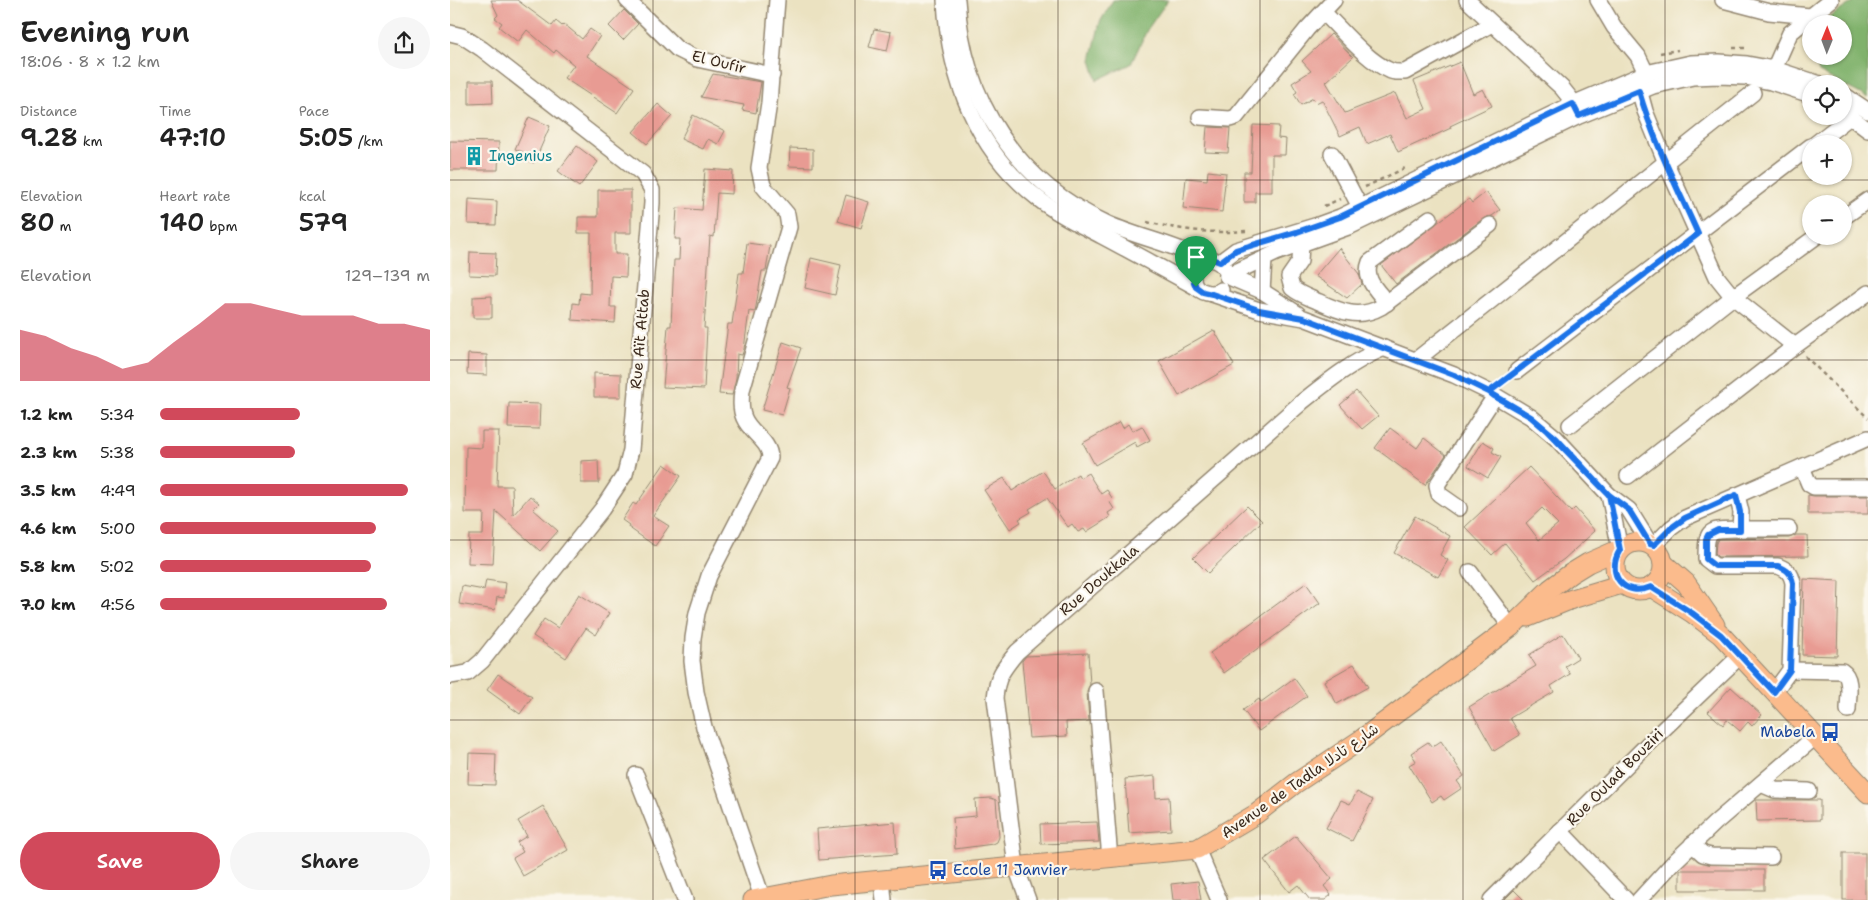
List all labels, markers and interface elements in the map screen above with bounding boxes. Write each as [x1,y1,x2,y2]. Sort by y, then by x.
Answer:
text: Evening run [20,13,190,51]
north arrow [1802,15,1852,65]
map controls [1802,15,1852,245]
button: share [378,17,430,69]
street label: El Oufir [690,46,748,78]
text: 18:06 · 8 × 1.2 km [20,51,160,72]
button: locate [1802,75,1852,125]
text: Distance [20,102,77,120]
text: Time [159,102,191,120]
text: Pace [299,102,329,120]
text: 9.28 [20,120,78,154]
text: 47:10 [159,120,226,154]
text: 5:05 [299,120,353,154]
text: km [78,132,102,150]
text: /km [353,132,383,150]
button: + [1802,135,1852,185]
building icon: Ingenius [463,145,485,167]
place label: Ingenius [489,146,552,166]
text: Elevation [20,187,83,205]
text: Heart rate [159,187,231,205]
text: kcal [299,187,326,205]
button: − [1802,195,1852,245]
text: 80 [20,205,55,239]
text: 140 [159,205,205,239]
text: 579 [299,205,348,239]
text: m [55,217,72,235]
text: bpm [205,217,238,235]
pin [1175,236,1217,287]
icon: arrive [1182,243,1210,271]
text: Elevation [20,265,92,286]
text: 129–139 m [345,265,430,286]
street label: Rue Aït Attab [626,288,654,390]
text: 1.2 km [20,404,73,425]
text: 5:34 [100,404,135,425]
text: 2.3 km [20,442,77,463]
text: 5:38 [100,442,135,463]
text: 3.5 km [20,480,76,501]
text: 4:49 [100,480,136,501]
text: 4.6 km [20,518,76,539]
text: 5:00 [100,518,135,539]
street label: Rue Doukkala [1055,540,1143,620]
text: 5.8 km [20,556,75,577]
text: 5:02 [100,556,134,577]
text: 7.0 km [20,594,76,615]
text: 4:56 [100,594,135,615]
street label: Avenue de Tadla شارع تادلا [1217,719,1383,843]
bus stop icon: Mabela [1819,721,1841,743]
place label: Mabela [1760,722,1816,742]
street label: Rue Oulad Bouziri [1562,724,1668,830]
button: Save [20,832,220,890]
button: Share [230,832,430,890]
bus stop icon: Ecole 11 Janvier [927,859,949,881]
place label: Ecole 11 Janvier [953,860,1068,880]

